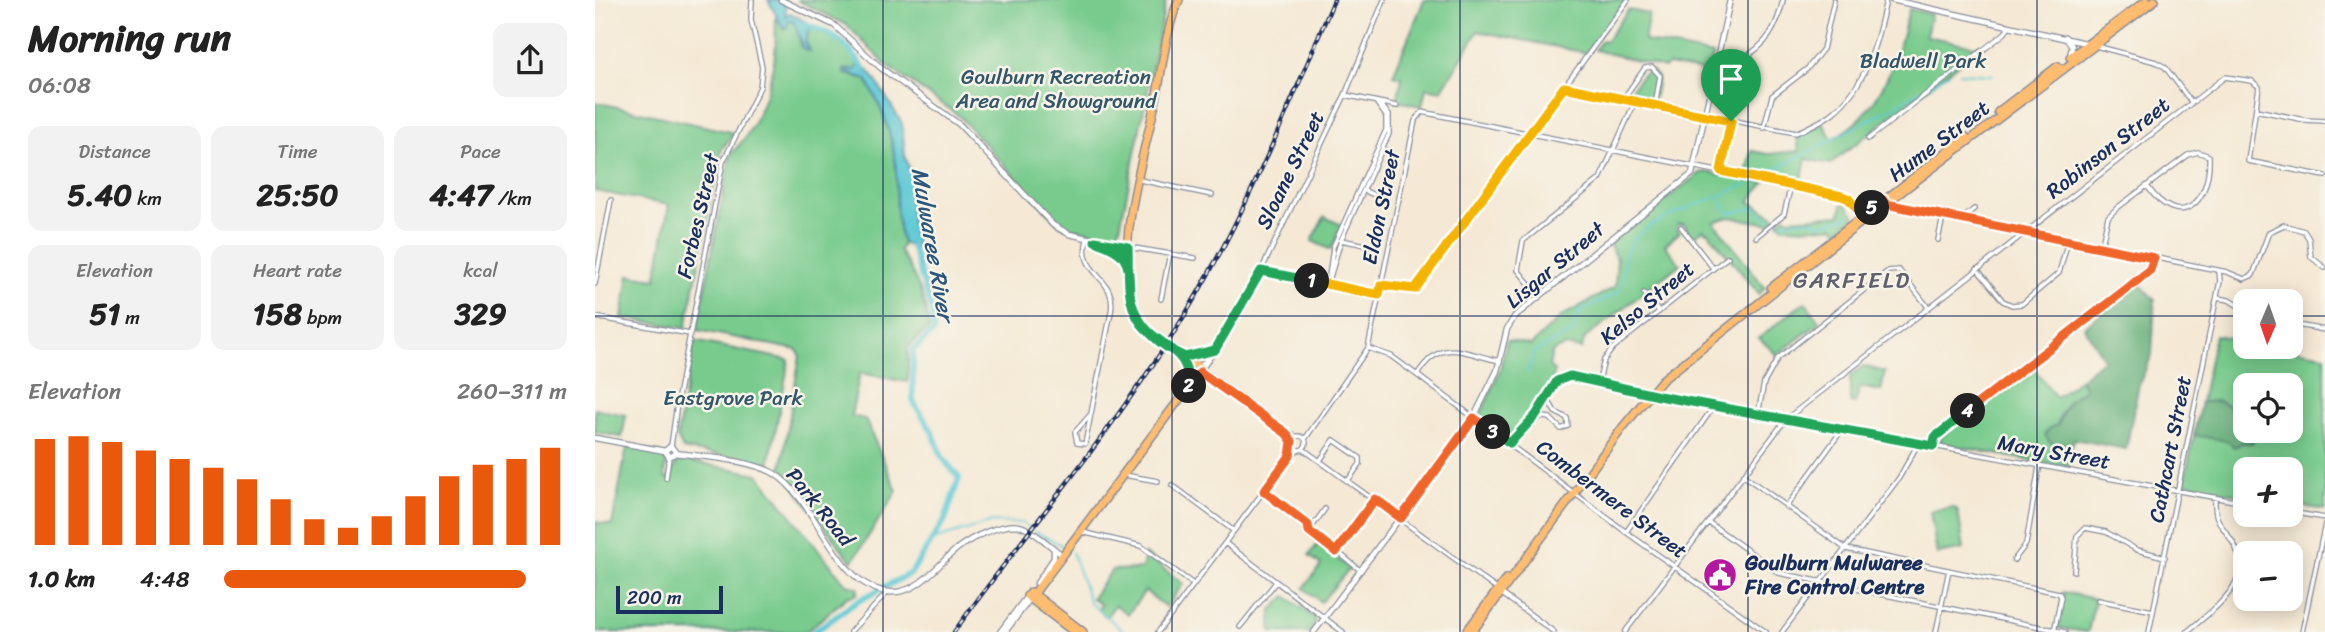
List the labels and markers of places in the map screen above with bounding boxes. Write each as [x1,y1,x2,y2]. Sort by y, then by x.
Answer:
pin [1701,49,1761,121]
pin: 5 [1855,190,1889,226]
pin: 1 [1295,264,1329,298]
pin: 2 [1171,368,1207,404]
pin: 4 [1951,394,1985,428]
pin: 3 [1475,414,1511,450]
place label: Goulburn Mulwaree Fire Control Centre [1744,544,1925,606]
public building icon: Goulburn Mulwaree Fire Control Centre [1701,556,1739,594]

